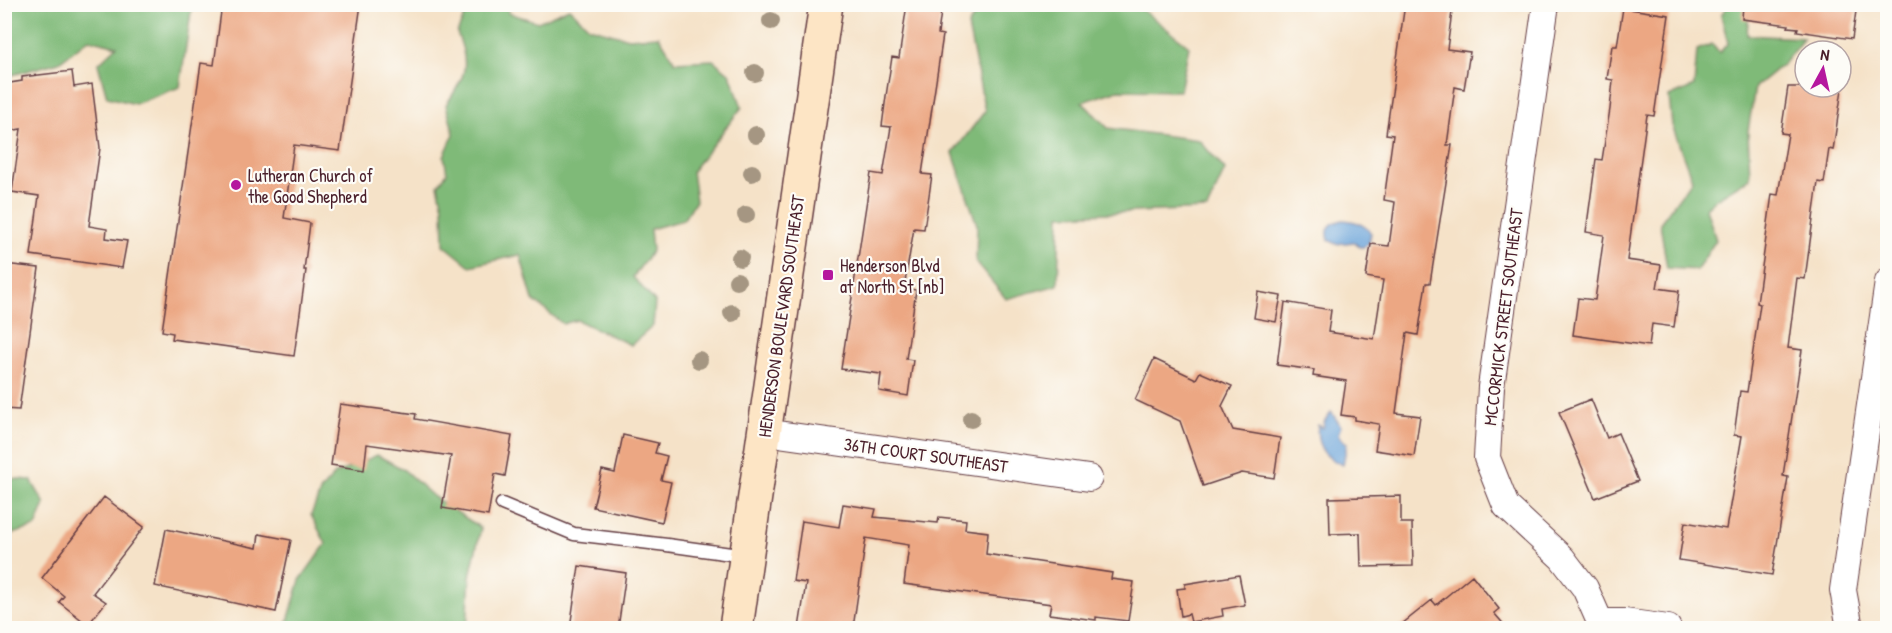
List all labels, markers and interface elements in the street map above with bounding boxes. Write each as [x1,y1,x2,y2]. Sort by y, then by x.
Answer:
north arrow [1793,39,1853,99]
text: N [1819,43,1831,66]
place label: Lutheran Church of the Good Shepherd [248,163,374,209]
marker: Lutheran Church of the Good Shepherd [229,178,243,192]
street label: HENDERSON BOULEVARD SOUTHEAST [752,193,810,439]
street label: MCCORMICK STREET SOUTHEAST [1477,206,1529,427]
place label: Henderson Blvd at North St [nb] [840,253,944,299]
marker: Henderson Blvd at North St [nb] [821,268,835,282]
street label: 36TH COURT SOUTHEAST [842,431,1010,479]

